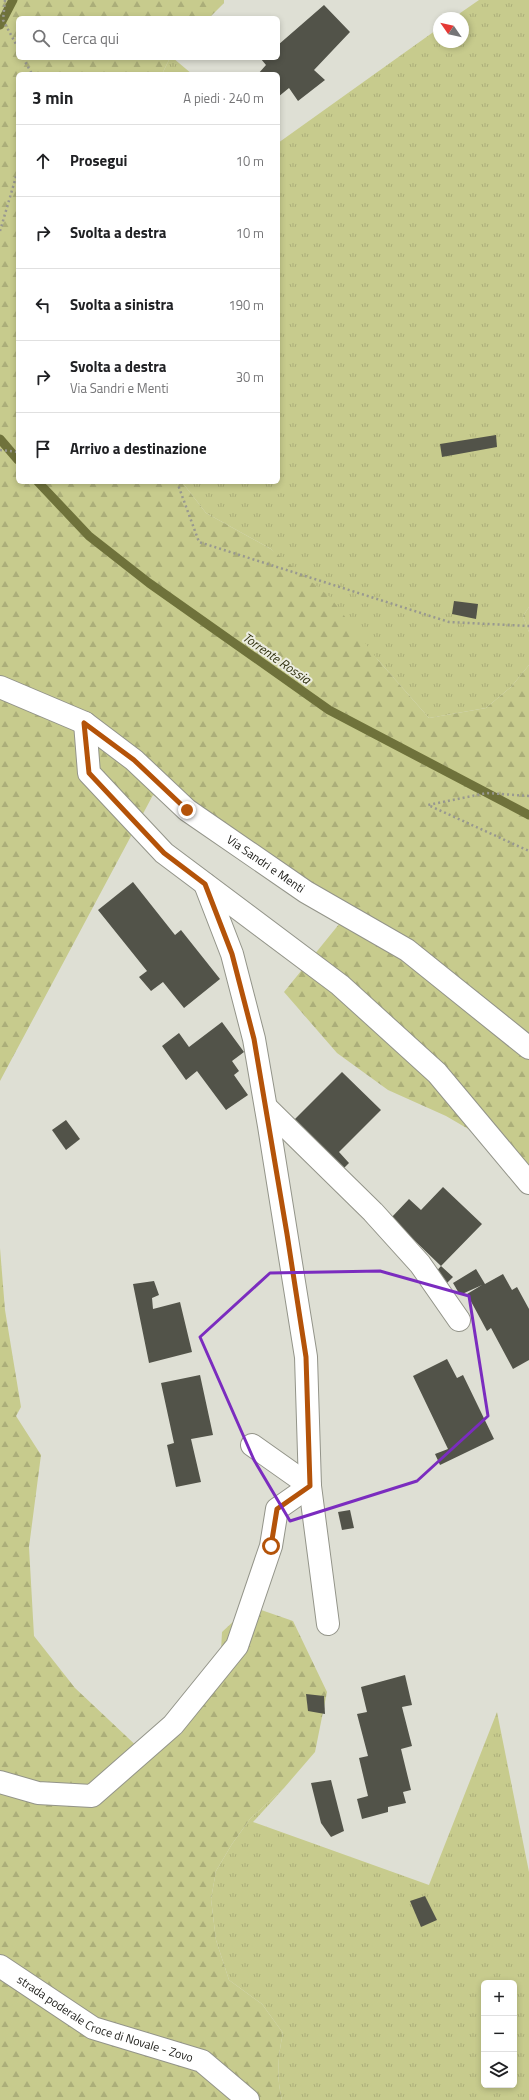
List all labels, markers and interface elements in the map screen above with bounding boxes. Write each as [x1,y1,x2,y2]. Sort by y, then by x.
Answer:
north arrow [433,12,469,48]
search box [16,16,280,60]
icon: search [30,27,52,49]
text: Cerca qui [62,27,119,50]
text: 3 min [32,85,73,111]
text: A piedi · 240 m [183,88,264,108]
text: Prosegui [70,149,127,172]
icon: ahead [32,150,54,172]
text: 10 m [236,151,264,171]
text: Svolta a destra [70,221,167,244]
icon: right [32,222,54,244]
text: 10 m [236,223,264,243]
text: Svolta a sinistra [70,293,174,316]
icon: left [32,294,54,316]
text: 190 m [228,295,264,315]
text: Svolta a destra [70,355,167,378]
icon: right [32,366,54,388]
text: 30 m [236,367,264,387]
text: Via Sandri e Menti [70,378,169,398]
text: Arrivo a destinazione [70,437,207,460]
icon: arrive [32,438,54,460]
water label: Torrente Rossia [239,627,316,690]
route end [178,801,196,819]
street label: Via Sandri e Menti [223,830,309,897]
route start [262,1537,280,1555]
street label: strada poderale Croce di Novale - Zovo [13,1970,196,2067]
map controls [481,1980,517,2088]
button: + [481,1980,517,2016]
button: − [481,2016,517,2052]
button: layers [481,2052,517,2088]

